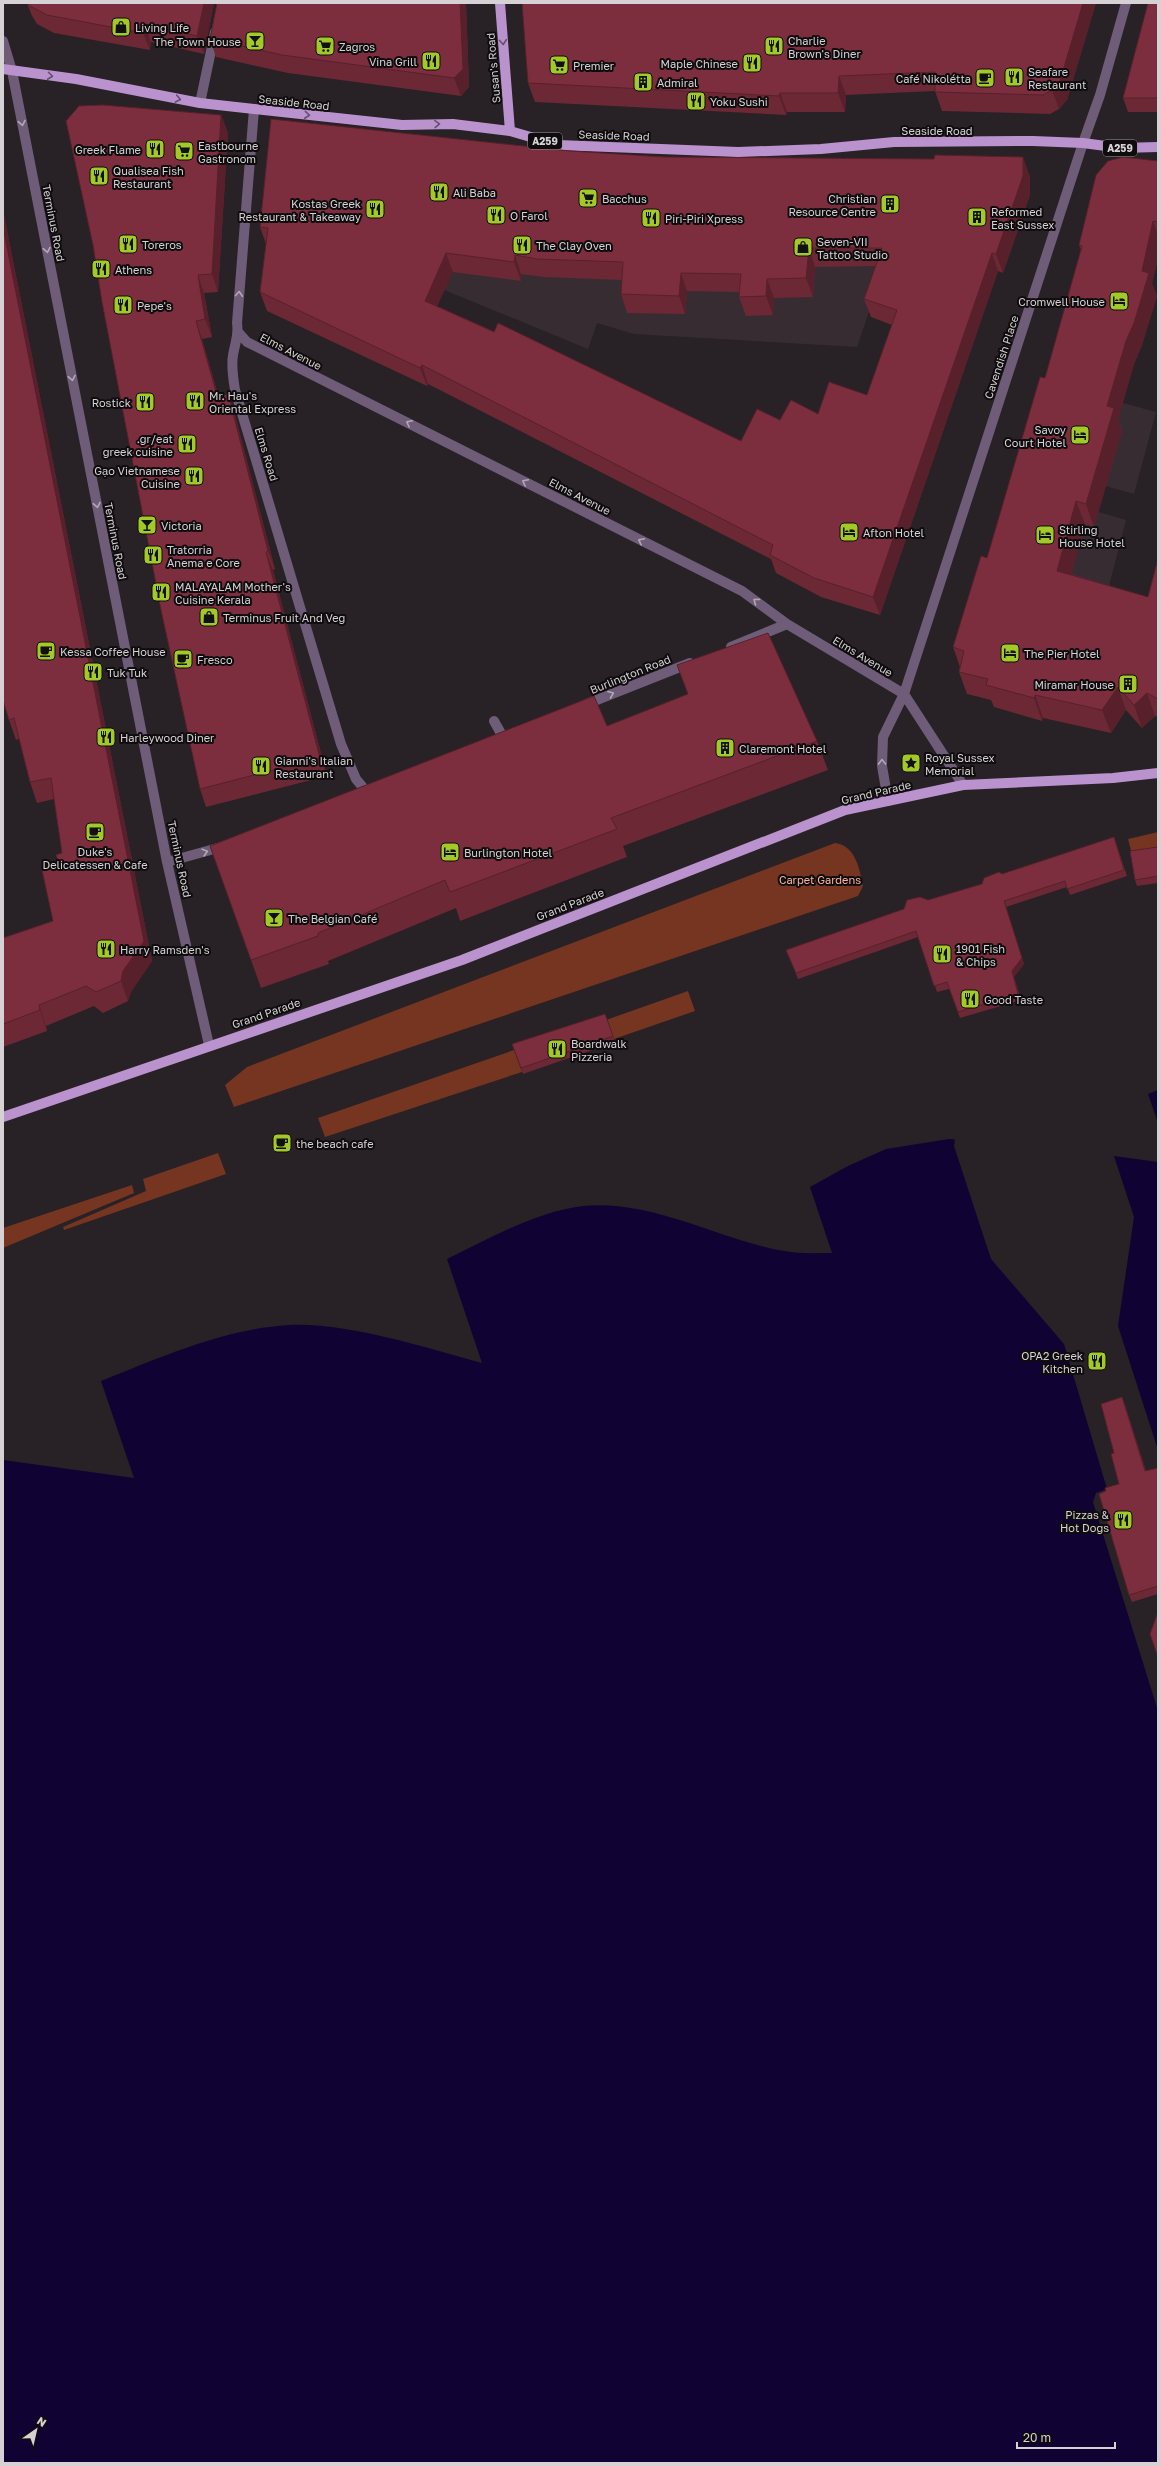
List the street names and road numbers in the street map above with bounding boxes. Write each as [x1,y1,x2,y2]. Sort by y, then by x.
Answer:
street label: Susan's Road [483,32,503,104]
street label: Seaside Road [258,92,330,112]
street label: Seaside Road [901,124,973,137]
street label: Seaside Road [578,127,650,143]
road number: A259 [528,133,562,149]
road number: A259 [1103,140,1137,156]
street label: Terminus Road [40,183,68,263]
street label: Cavendish Place [981,314,1021,400]
street label: Elms Avenue [258,330,324,372]
street label: Elms Road [253,426,281,482]
street label: Elms Avenue [547,475,613,517]
street label: Terminus Road [102,501,130,581]
street label: Elms Avenue [831,633,895,679]
street label: Burlington Road [588,652,672,696]
street label: Grand Parade [840,778,912,806]
street label: Terminus Road [166,819,194,899]
street label: Grand Parade [534,885,606,923]
street label: Grand Parade [230,995,302,1031]

